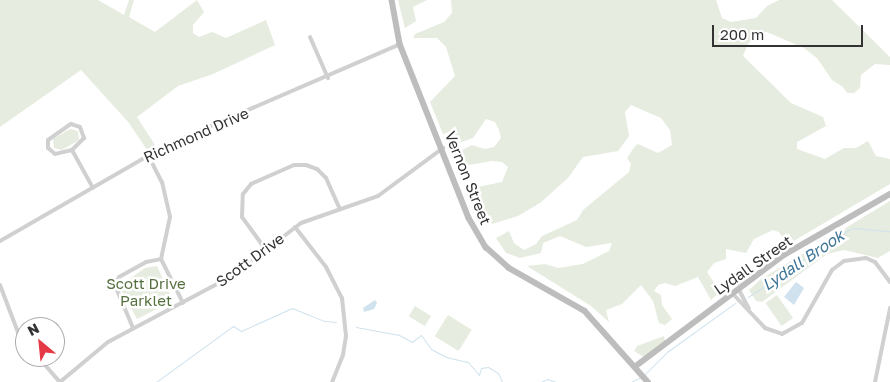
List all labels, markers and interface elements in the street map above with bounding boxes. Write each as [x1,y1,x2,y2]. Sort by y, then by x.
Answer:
scale bar [715,15,866,47]
text: 200 m [720,25,764,43]
street label: Richmond Drive [141,104,251,166]
street label: Vernon Street [441,129,495,227]
water label: Lydall Brook [758,226,848,294]
street label: Scott Drive [213,229,287,291]
street label: Lydall Street [711,232,795,298]
park label: Scott Drive Parklet [106,274,186,309]
north arrow [15,317,65,367]
text: N [24,319,42,339]

